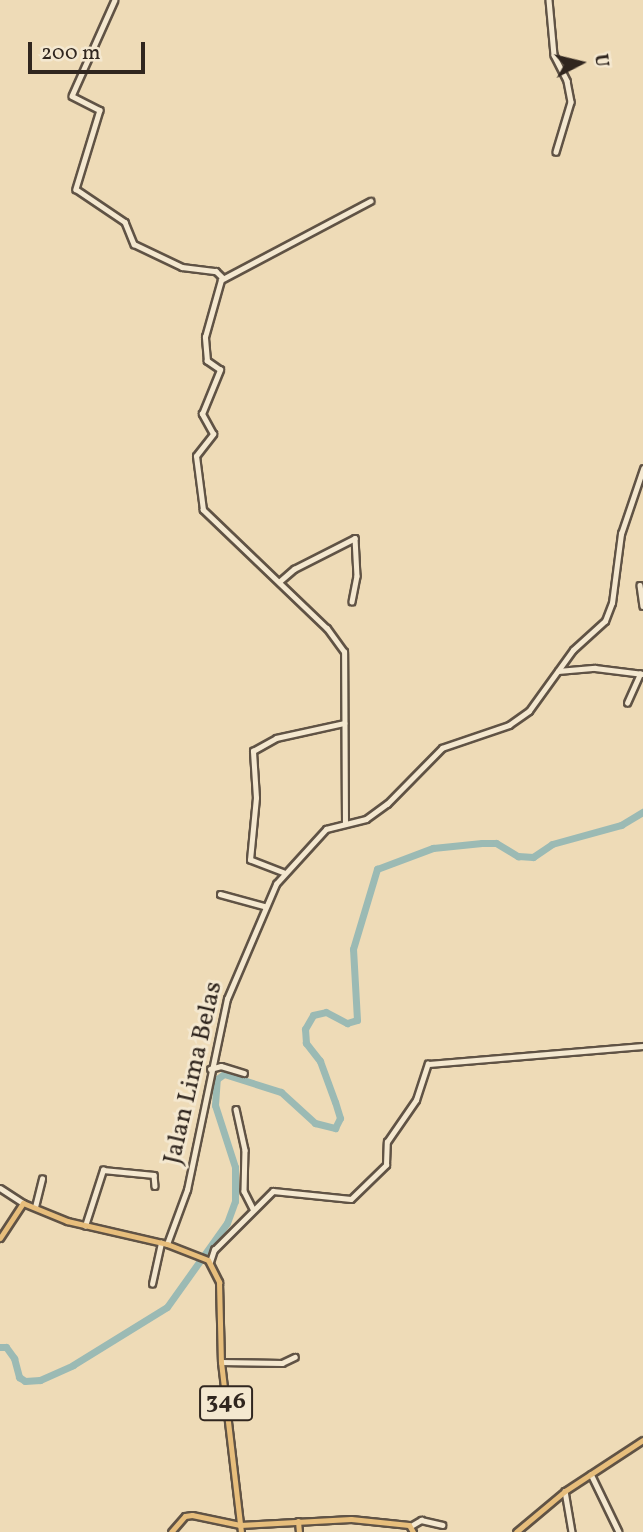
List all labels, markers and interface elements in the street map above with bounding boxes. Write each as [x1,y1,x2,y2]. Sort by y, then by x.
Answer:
scale bar [32,28,149,72]
north arrow [545,28,615,98]
text: 200 m [41,39,101,68]
text: U [587,52,615,68]
street label: Jalan Lima Belas [158,978,230,1168]
road number: 346 [198,1382,254,1423]

